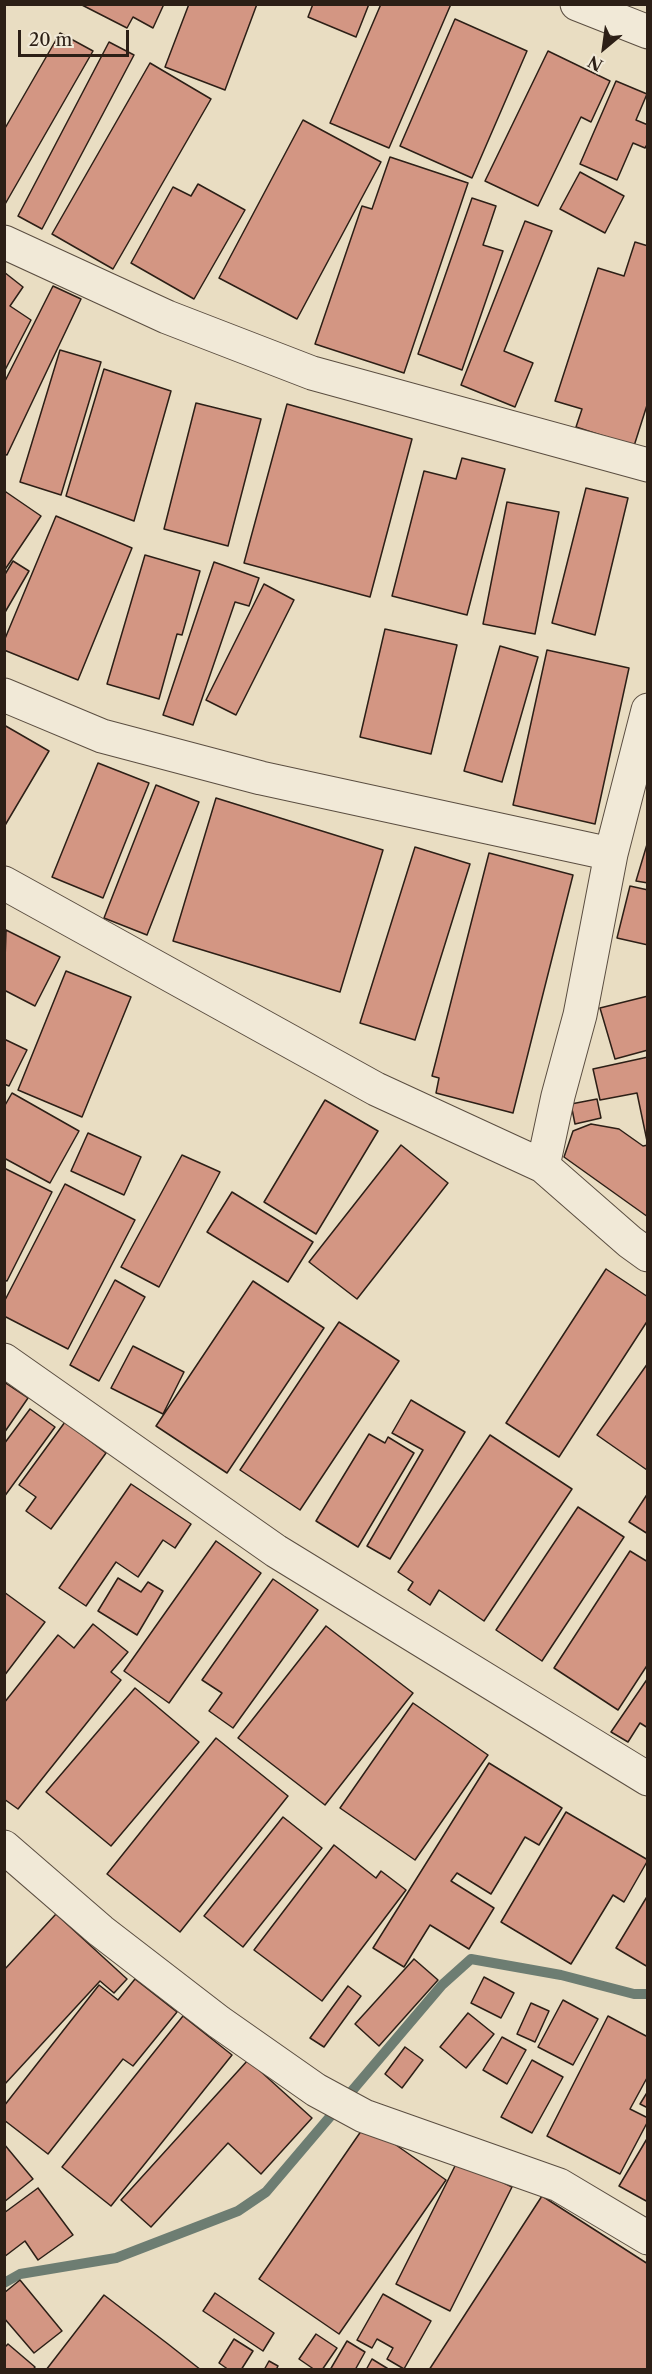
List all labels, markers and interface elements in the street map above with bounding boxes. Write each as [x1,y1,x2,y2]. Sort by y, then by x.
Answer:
scale bar [21,18,132,56]
north arrow [574,18,634,78]
text: 20 m [29,29,72,51]
text: N [584,52,606,76]

